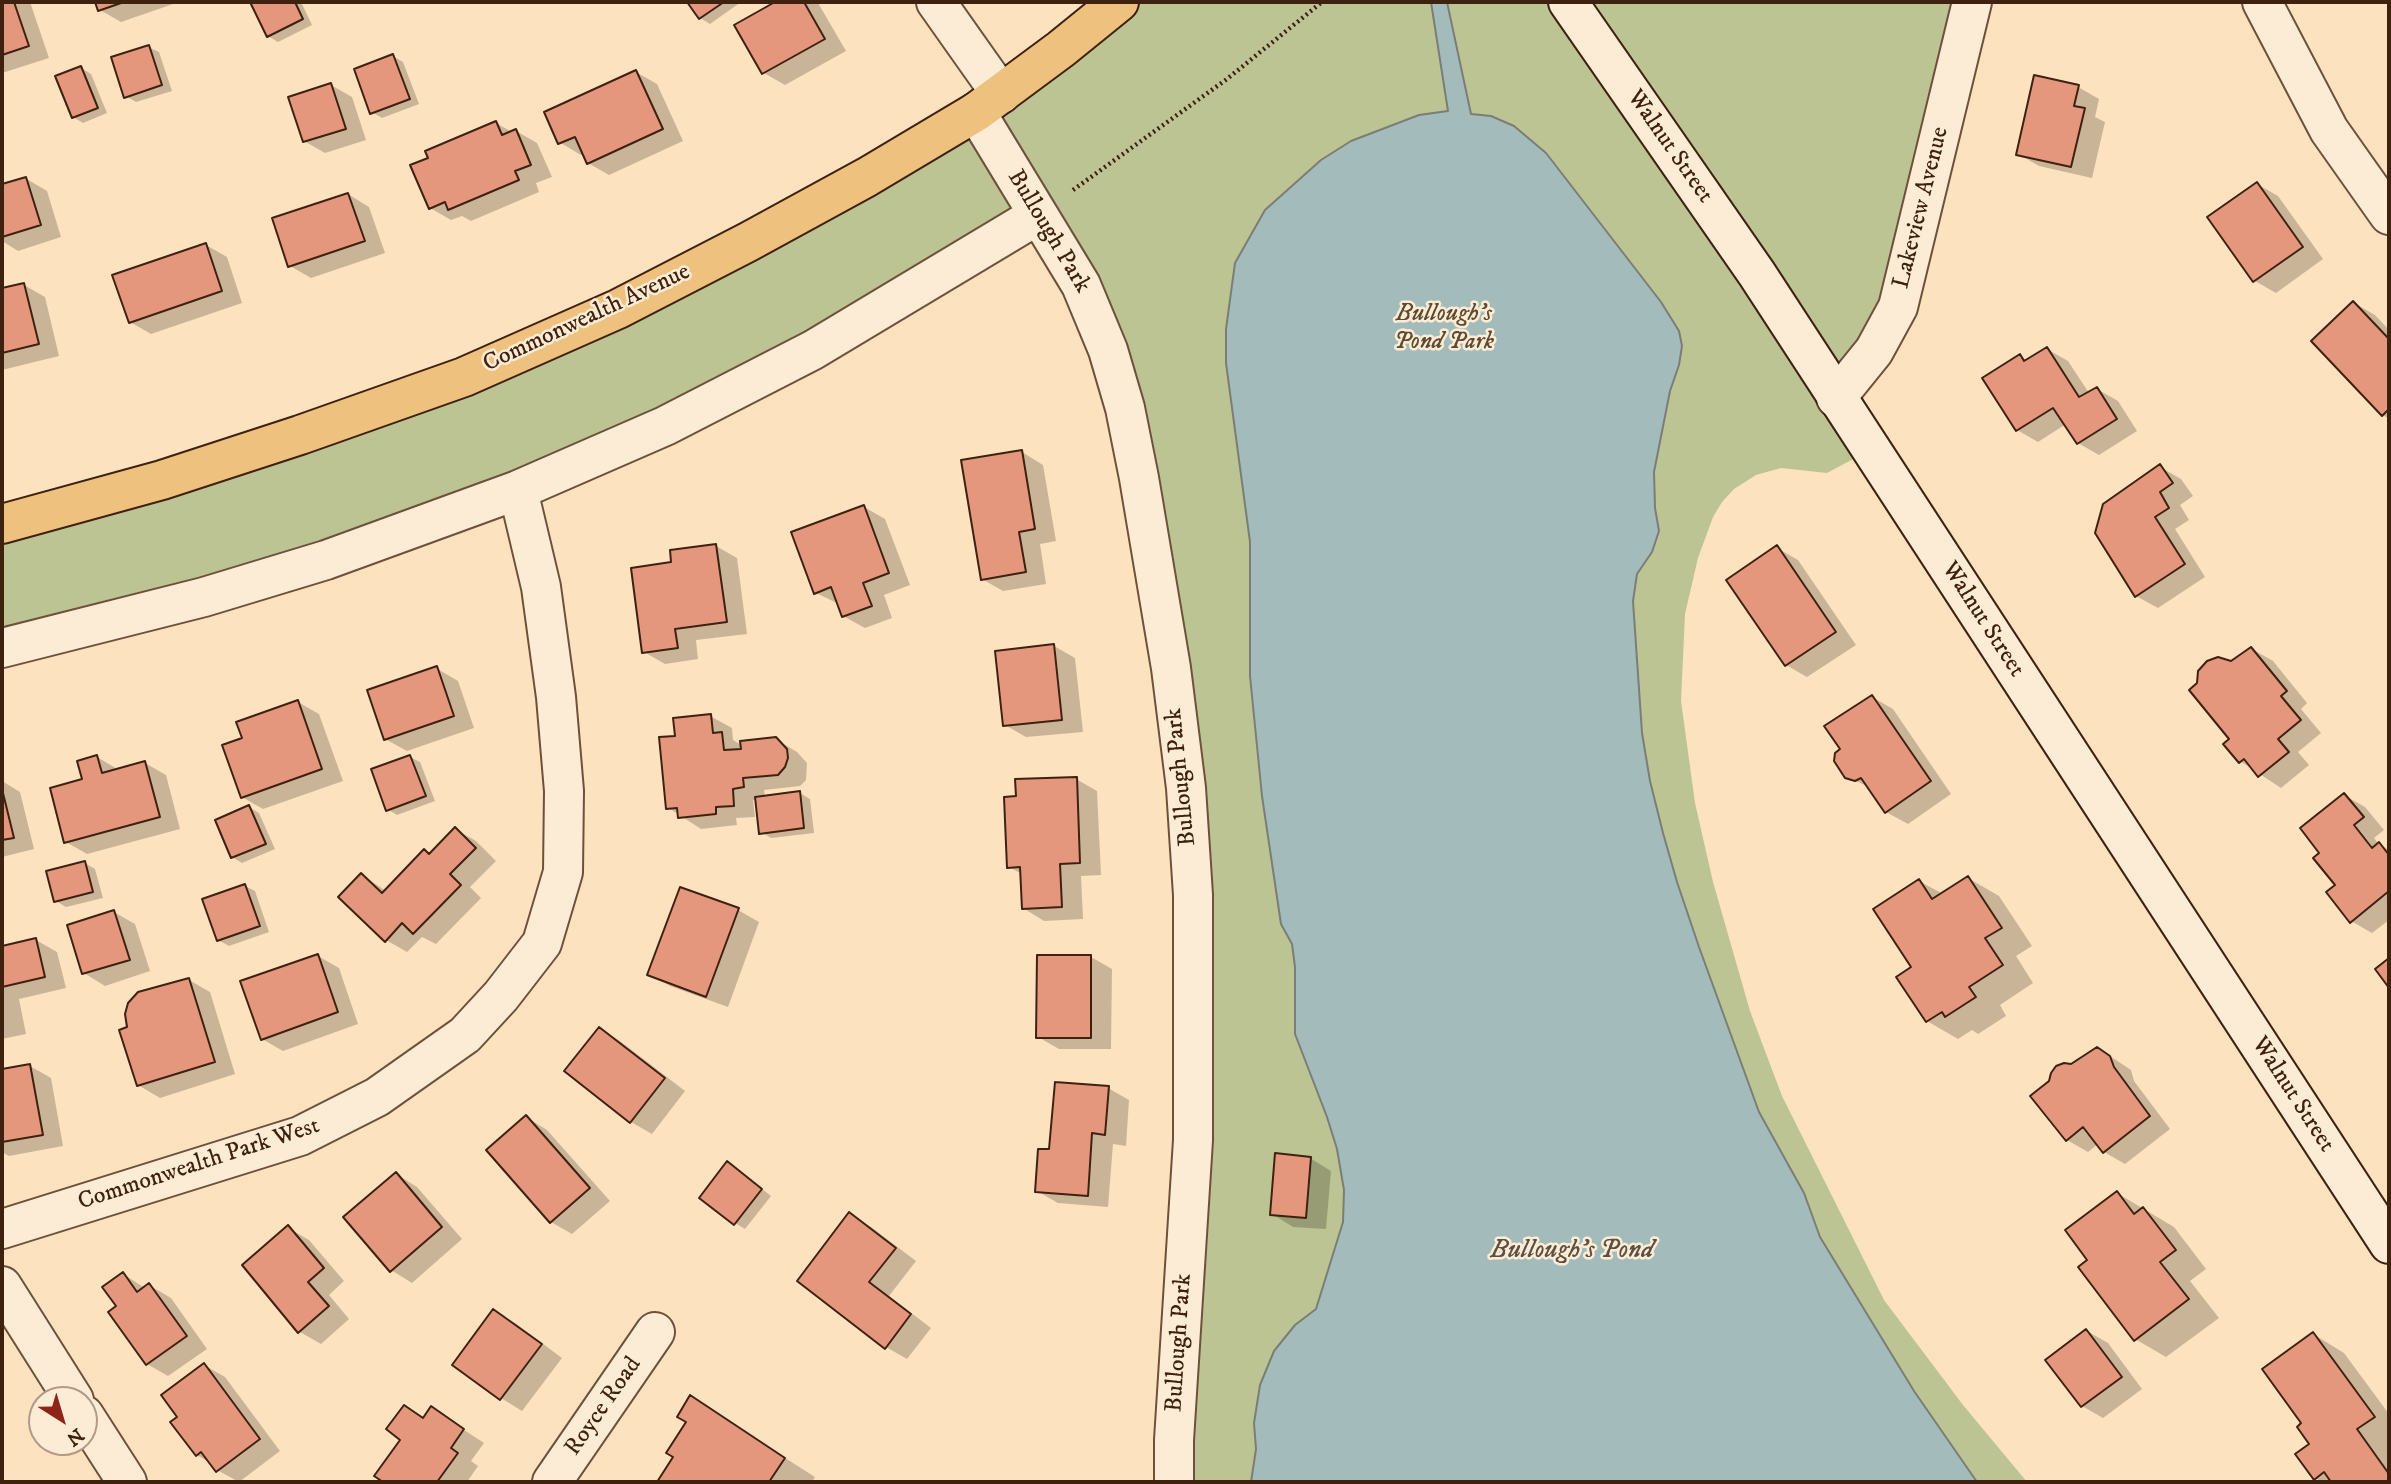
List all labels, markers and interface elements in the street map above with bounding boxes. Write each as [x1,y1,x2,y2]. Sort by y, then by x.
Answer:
street label: Walnut Street [1619,85,1719,209]
street label: Lakeview Avenue [1888,124,1956,292]
street label: Bullough Park [1000,165,1096,299]
street label: Commonwealth Avenue [479,258,695,380]
park label: Bullough's Pond Park [1394,301,1494,357]
street label: Walnut Street [1934,557,2030,683]
street label: Bullough Park [1160,707,1204,847]
street label: Walnut Street [2244,1032,2340,1158]
street label: Commonwealth Park West [75,1112,323,1218]
water label: Bullough's Pond [1490,1236,1654,1268]
street label: Bullough Park [1161,1273,1199,1413]
street label: Royce Road [560,1352,648,1462]
north arrow [28,1386,98,1456]
text: N [62,1423,88,1450]

